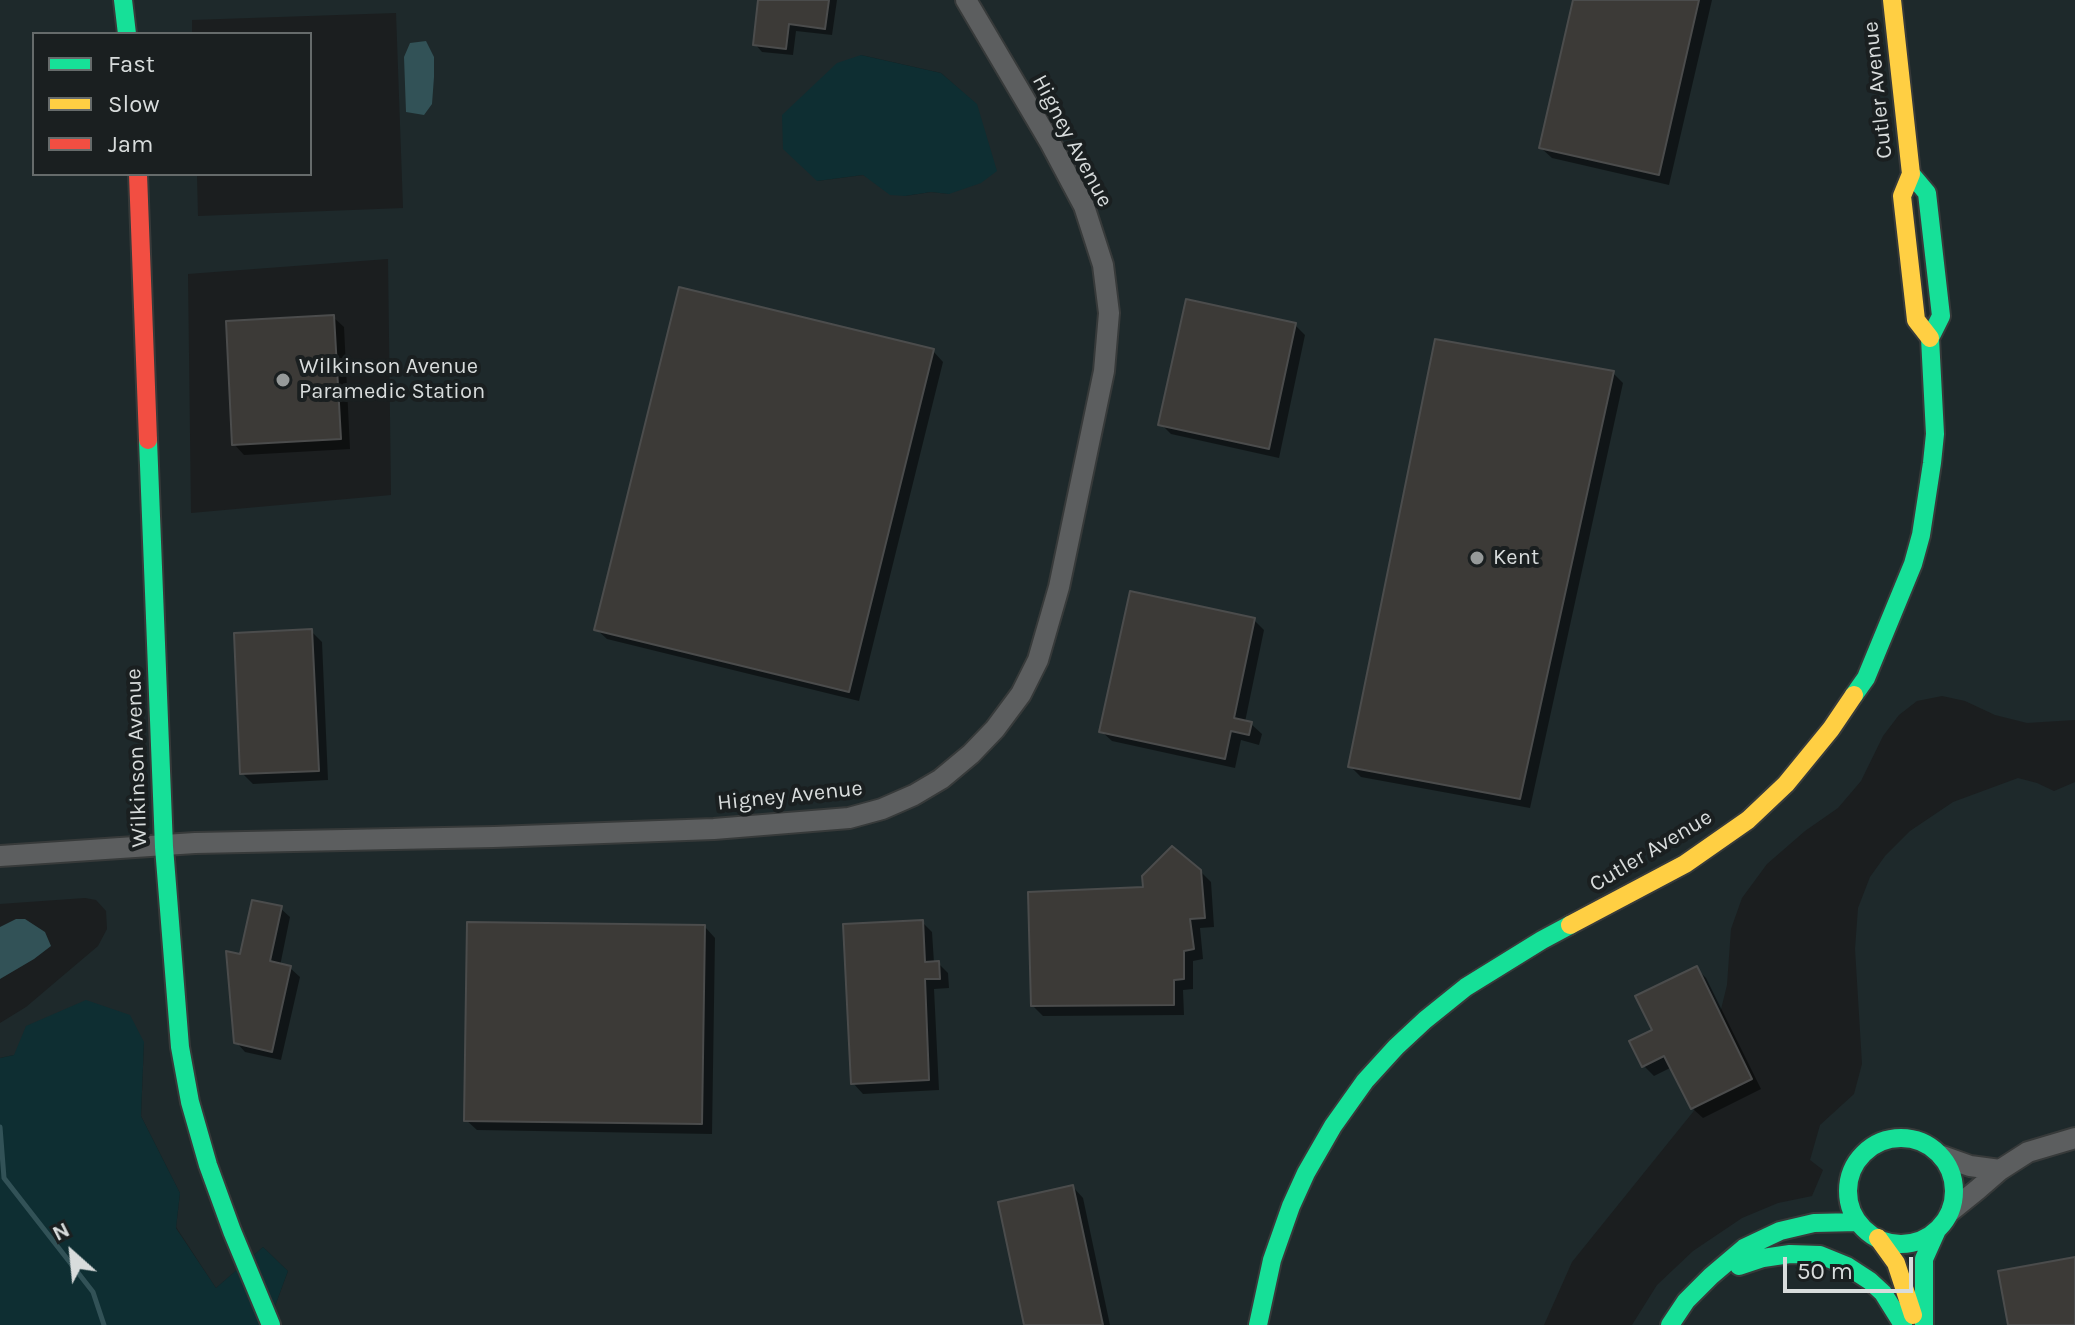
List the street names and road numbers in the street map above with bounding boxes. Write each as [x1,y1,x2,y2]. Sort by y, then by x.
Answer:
street label: Cutler Avenue [1858,20,1898,160]
street label: Higney Avenue [1026,70,1118,212]
street label: Wilkinson Avenue [121,668,153,848]
street label: Higney Avenue [716,775,864,817]
street label: Cutler Avenue [1585,804,1717,898]

